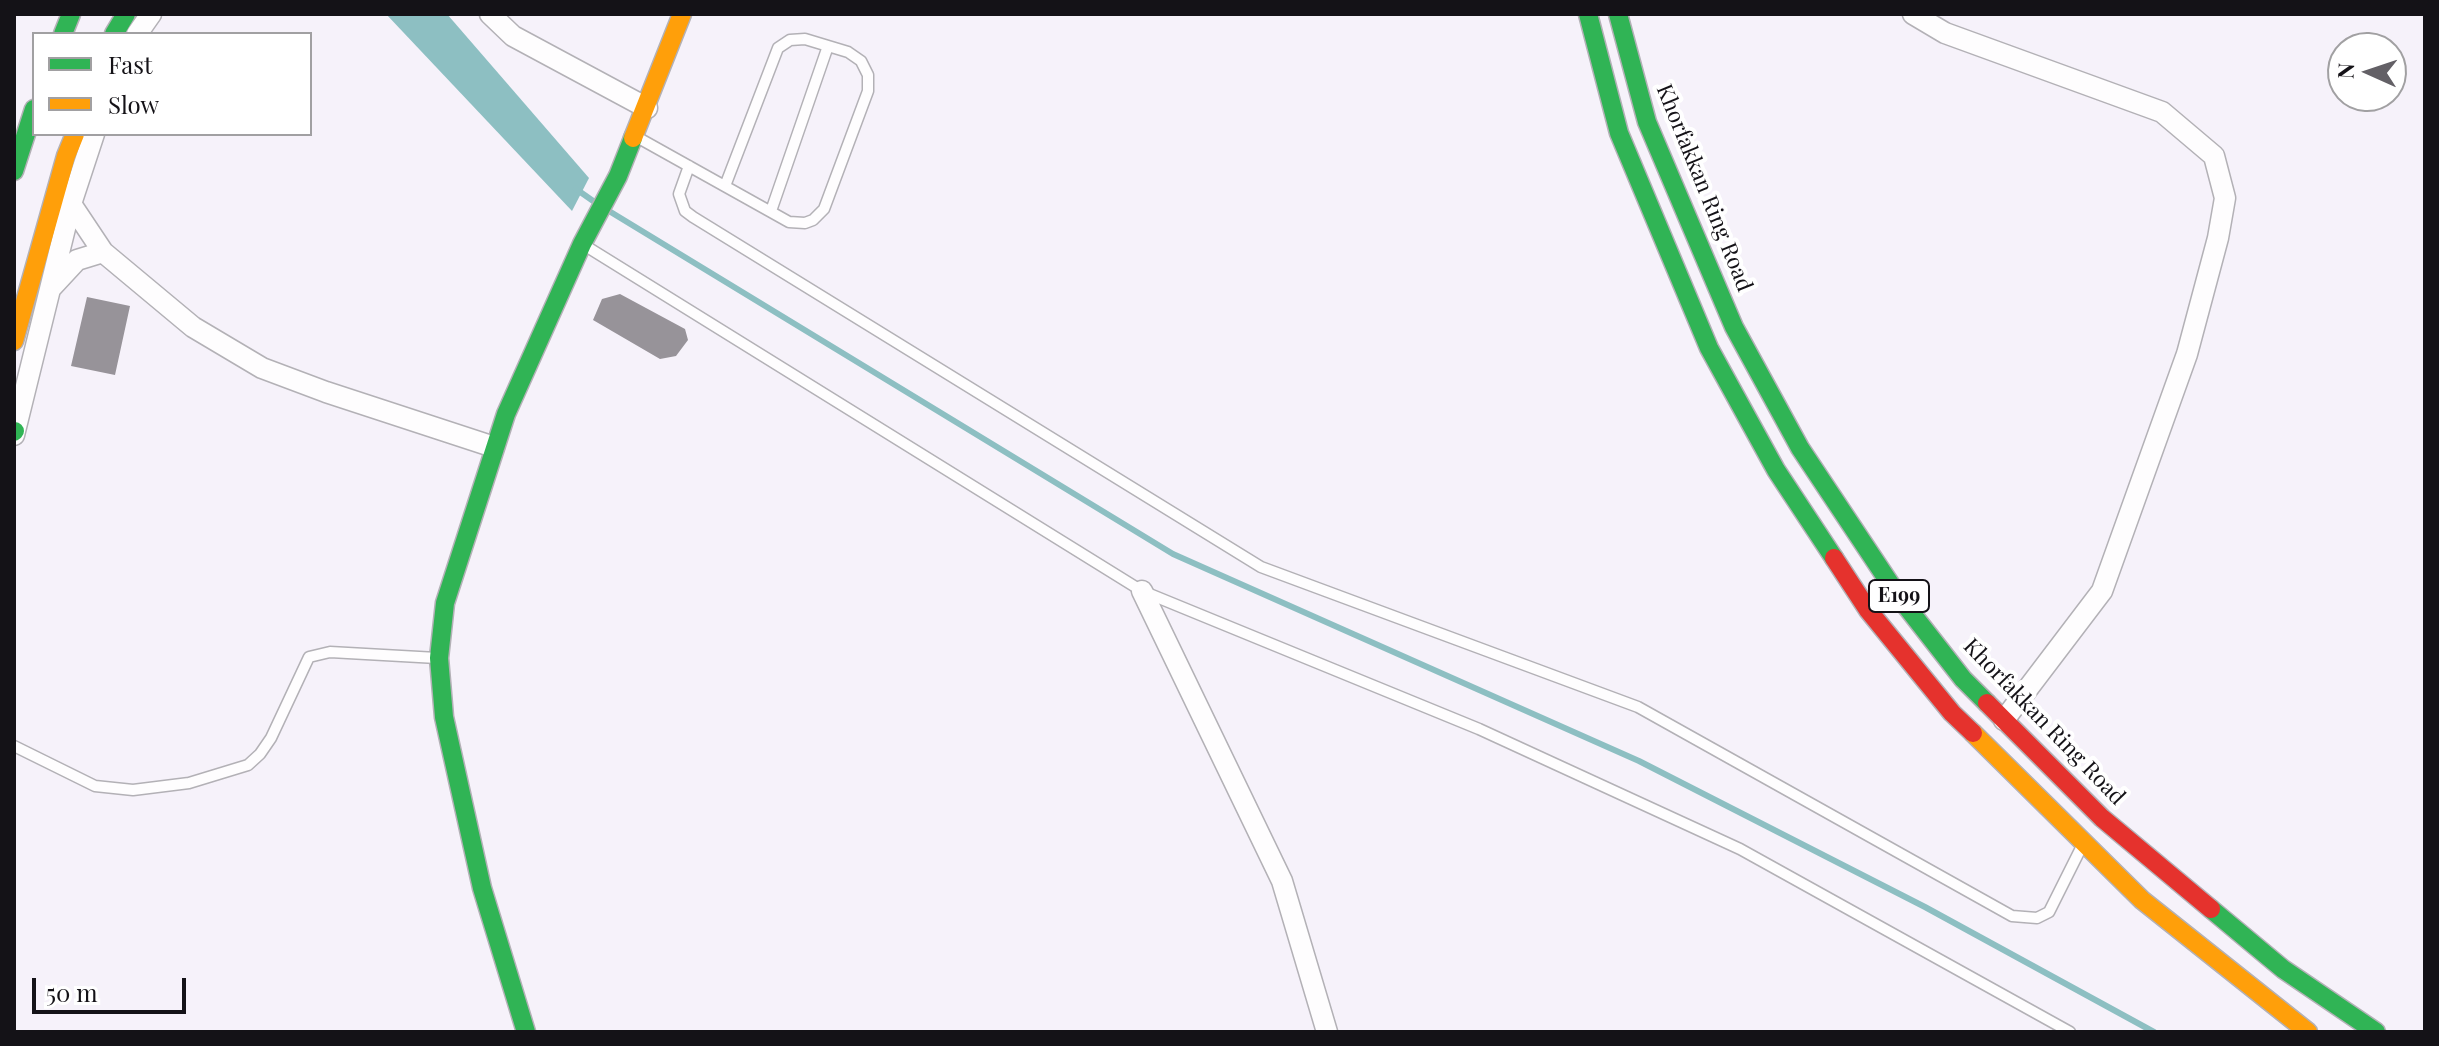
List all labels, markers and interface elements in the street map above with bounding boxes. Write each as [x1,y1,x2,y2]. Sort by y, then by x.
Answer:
legend [32,32,312,136]
north arrow [2327,32,2407,112]
text: Fast [108,48,153,80]
text: N [2330,62,2360,80]
street label: Khorfakkan Ring Road [1650,81,1758,295]
text: Slow [108,88,159,120]
road number: E199 [1869,580,1929,612]
street label: Khorfakkan Ring Road [1958,633,2130,811]
scale bar [36,962,190,1012]
text: 50 m [46,976,98,1008]

